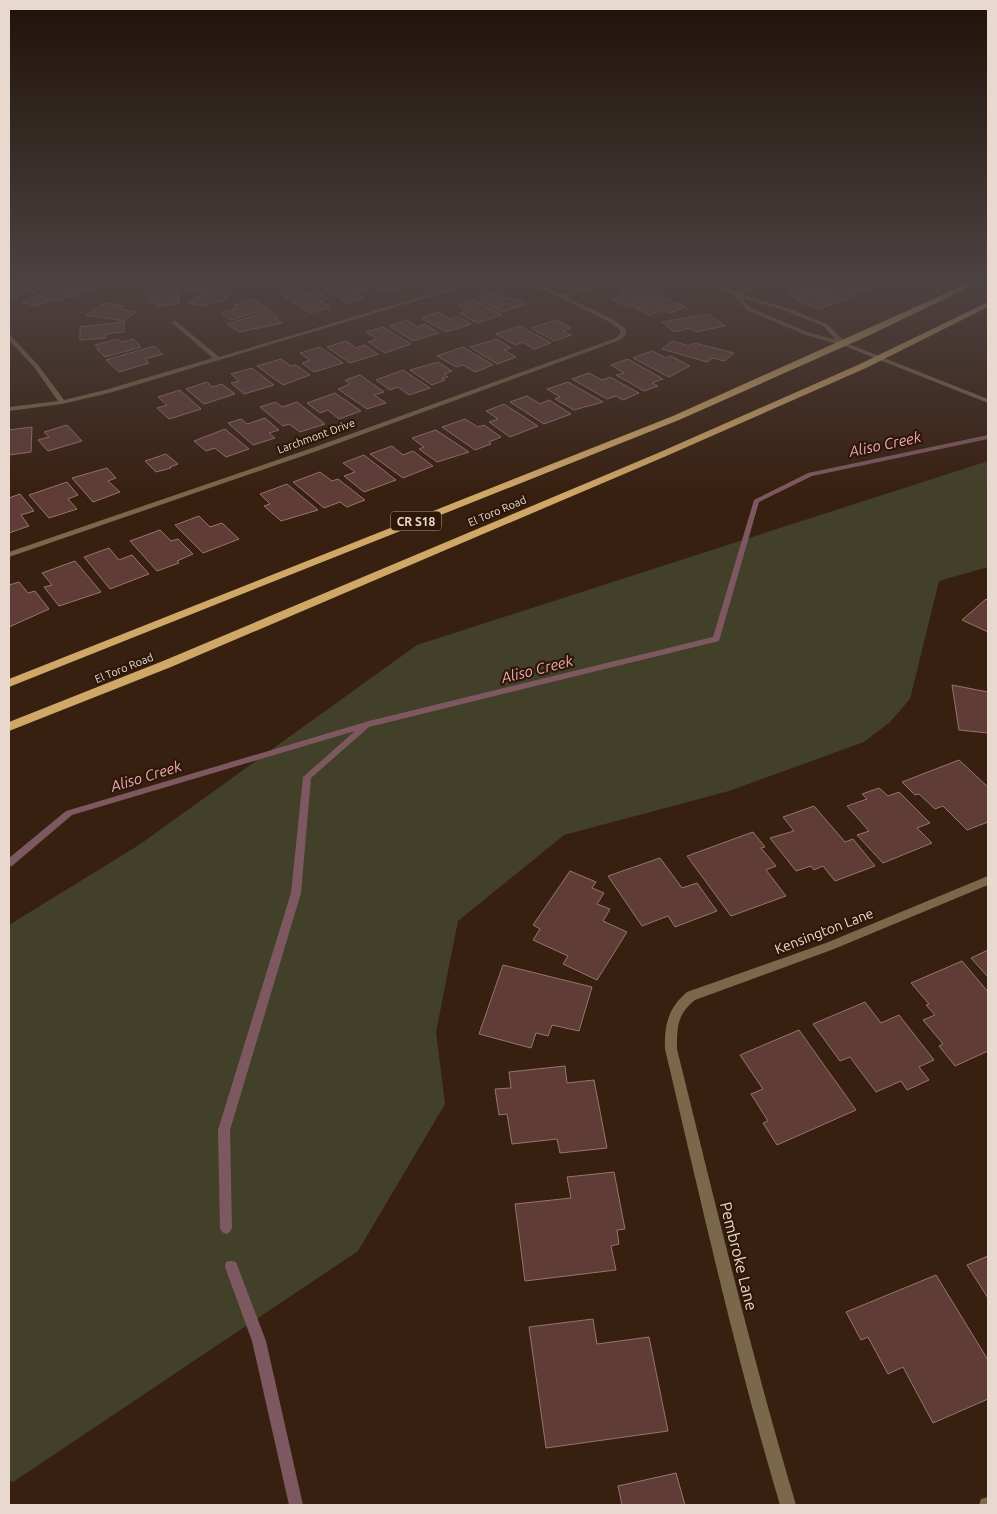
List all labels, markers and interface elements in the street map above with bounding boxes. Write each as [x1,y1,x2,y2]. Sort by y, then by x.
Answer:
street label: Larchmont Drive [275,416,357,456]
water label: Aliso Creek [846,428,923,460]
street label: El Toro Road [466,493,528,529]
road number: CR S18 [391,512,441,530]
street label: El Toro Road [93,651,155,685]
water label: Aliso Creek [498,652,575,686]
water label: Aliso Creek [108,757,184,795]
street label: Kensington Lane [772,905,876,957]
street label: Pembroke Lane [717,1200,761,1312]

